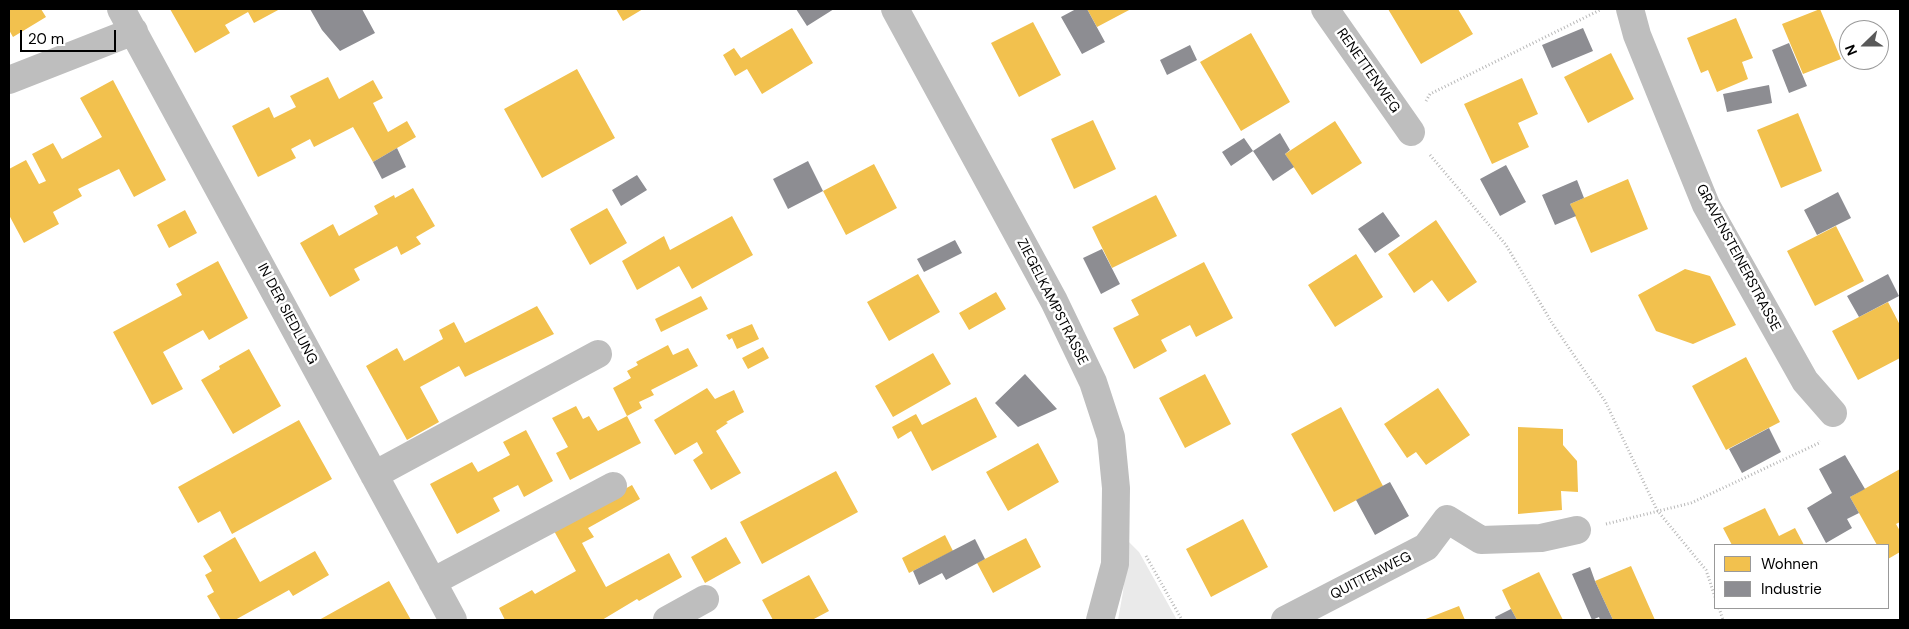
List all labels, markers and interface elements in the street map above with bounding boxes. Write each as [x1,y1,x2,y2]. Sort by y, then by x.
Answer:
scale bar [22,20,119,52]
north arrow [1839,20,1889,70]
street label: RENETTENWEG [1333,26,1403,116]
text: 20 m [28,29,64,49]
text: N [1841,42,1861,58]
street label: GRAVENSTEINERSTRASSE [1692,182,1784,334]
street label: ZIEGELKAMPSTRASSE [1013,236,1091,368]
street label: IN DER SIEDLUNG [253,261,321,367]
legend [1714,544,1889,609]
street label: QUITTENWEG [1328,548,1414,604]
text: Wohnen [1761,554,1818,574]
text: Industrie [1761,579,1822,599]

